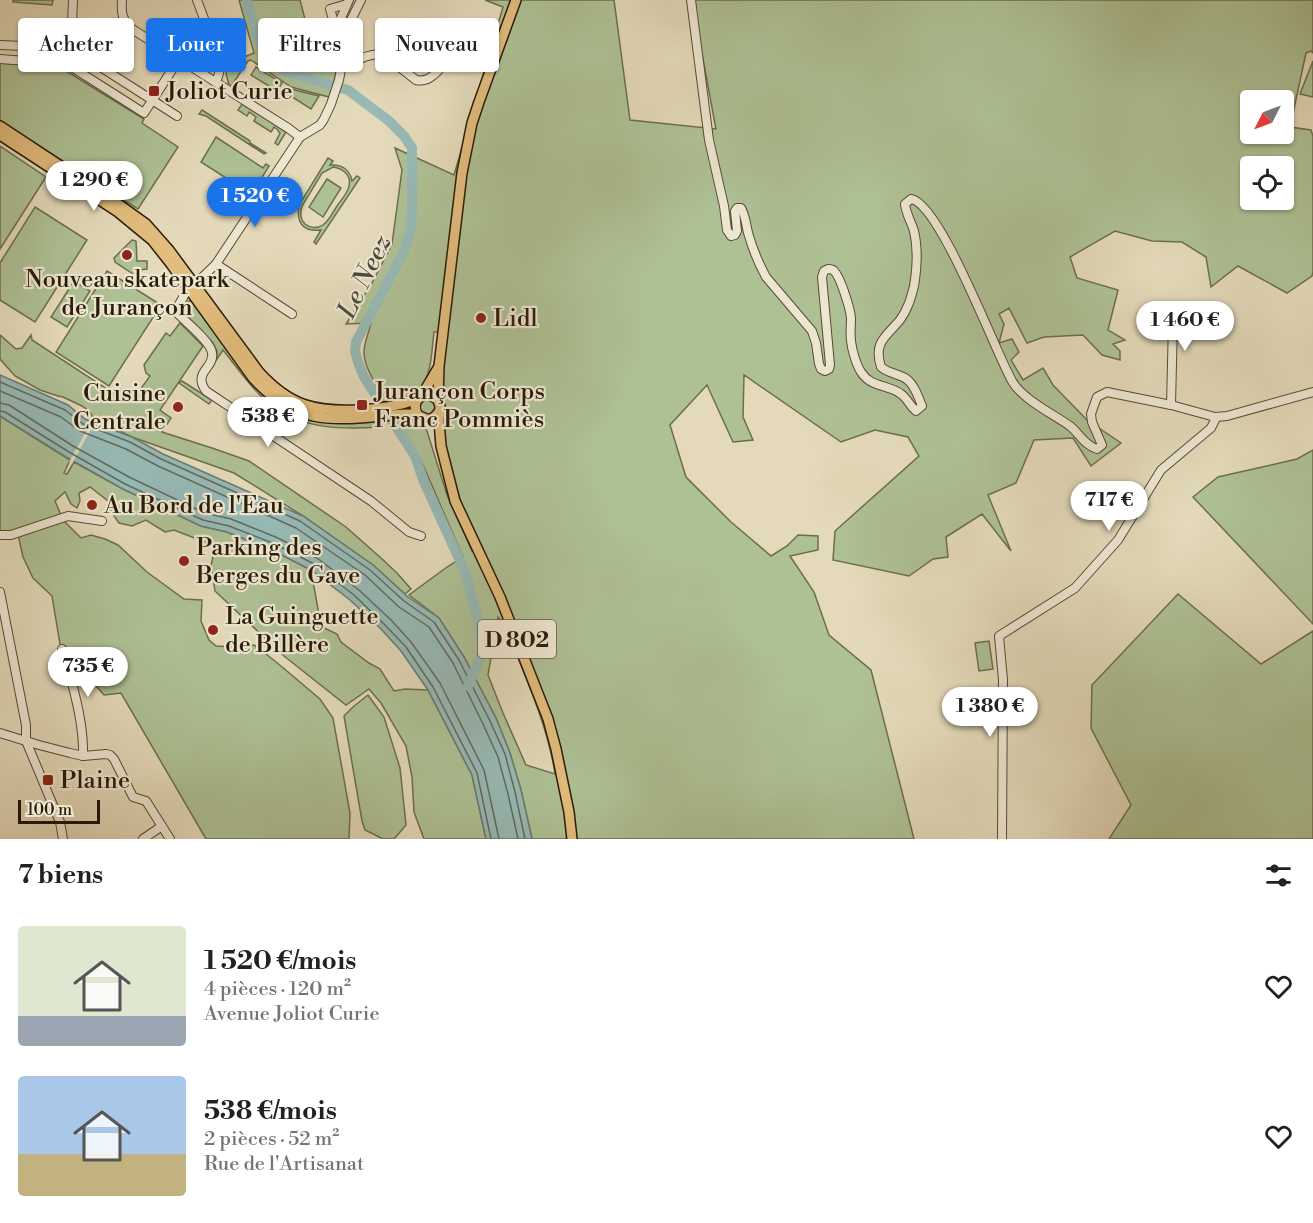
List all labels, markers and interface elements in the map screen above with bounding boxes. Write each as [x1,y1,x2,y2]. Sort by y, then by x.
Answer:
chip: Acheter [18,18,134,72]
chip: Louer [146,18,246,72]
chip: Filtres [258,18,363,72]
chip: Nouveau [375,18,499,72]
place label: Joliot Curie [165,77,293,107]
marker: Joliot Curie [147,84,161,98]
north arrow [1240,90,1294,144]
map controls [1240,90,1294,210]
button: locate [1240,156,1294,210]
pin: 1 290 € [39,161,149,212]
text: 1 290 € [60,168,128,193]
pin: 1 520 € [200,177,310,228]
text: 1 520 € [221,184,289,209]
water label: Le Neez [331,229,399,324]
marker: Nouveau skatepark de Jurançon [120,248,134,262]
place label: Nouveau skatepark de Jurançon [25,265,231,323]
pin: 1 460 € [1130,301,1240,352]
place label: Lidl [493,304,538,334]
text: 1 460 € [1150,308,1220,333]
marker: Lidl [474,311,488,325]
place label: Jurançon Corps Franc Pommiès [373,377,545,435]
place label: Cuisine Centrale [73,379,166,437]
pin: 538 € [226,397,310,448]
marker: Jurançon Corps Franc Pommiès [355,398,369,412]
marker: Cuisine Centrale [171,400,185,414]
text: 538 € [241,404,295,429]
pin: 717 € [1067,481,1151,532]
text: 717 € [1085,488,1133,513]
place label: Au Bord de l'Eau [103,491,284,521]
marker: Au Bord de l'Eau [85,498,99,512]
place label: Parking des Berges du Gave [195,533,360,591]
marker: Parking des Berges du Gave [177,554,191,568]
place label: La Guinguette de Billère [225,602,379,660]
road number: D 802 [478,620,556,658]
marker: La Guinguette de Billère [206,623,220,637]
pin: 735 € [46,647,130,698]
text: 735 € [62,654,114,679]
pin: 1 380 € [935,687,1045,738]
text: 1 380 € [956,694,1024,719]
place label: Plaine [60,766,130,796]
marker: Plaine [41,773,55,787]
scale bar [18,797,100,824]
text: 100 m [27,800,72,820]
text: 7 biens [18,859,103,891]
icon: filters [1262,859,1295,892]
text: 1 520 €/mois [204,945,356,977]
icon: home [66,950,138,1022]
icon: heart [1262,970,1295,1003]
text: 4 pièces · 120 m² [204,977,351,1002]
text: Avenue Joliot Curie [204,1002,380,1027]
text: 538 €/mois [204,1095,337,1127]
icon: home [66,1100,138,1172]
icon: heart [1262,1120,1295,1153]
text: 2 pièces · 52 m² [204,1127,339,1152]
text: Rue de l'Artisanat [204,1152,364,1177]

